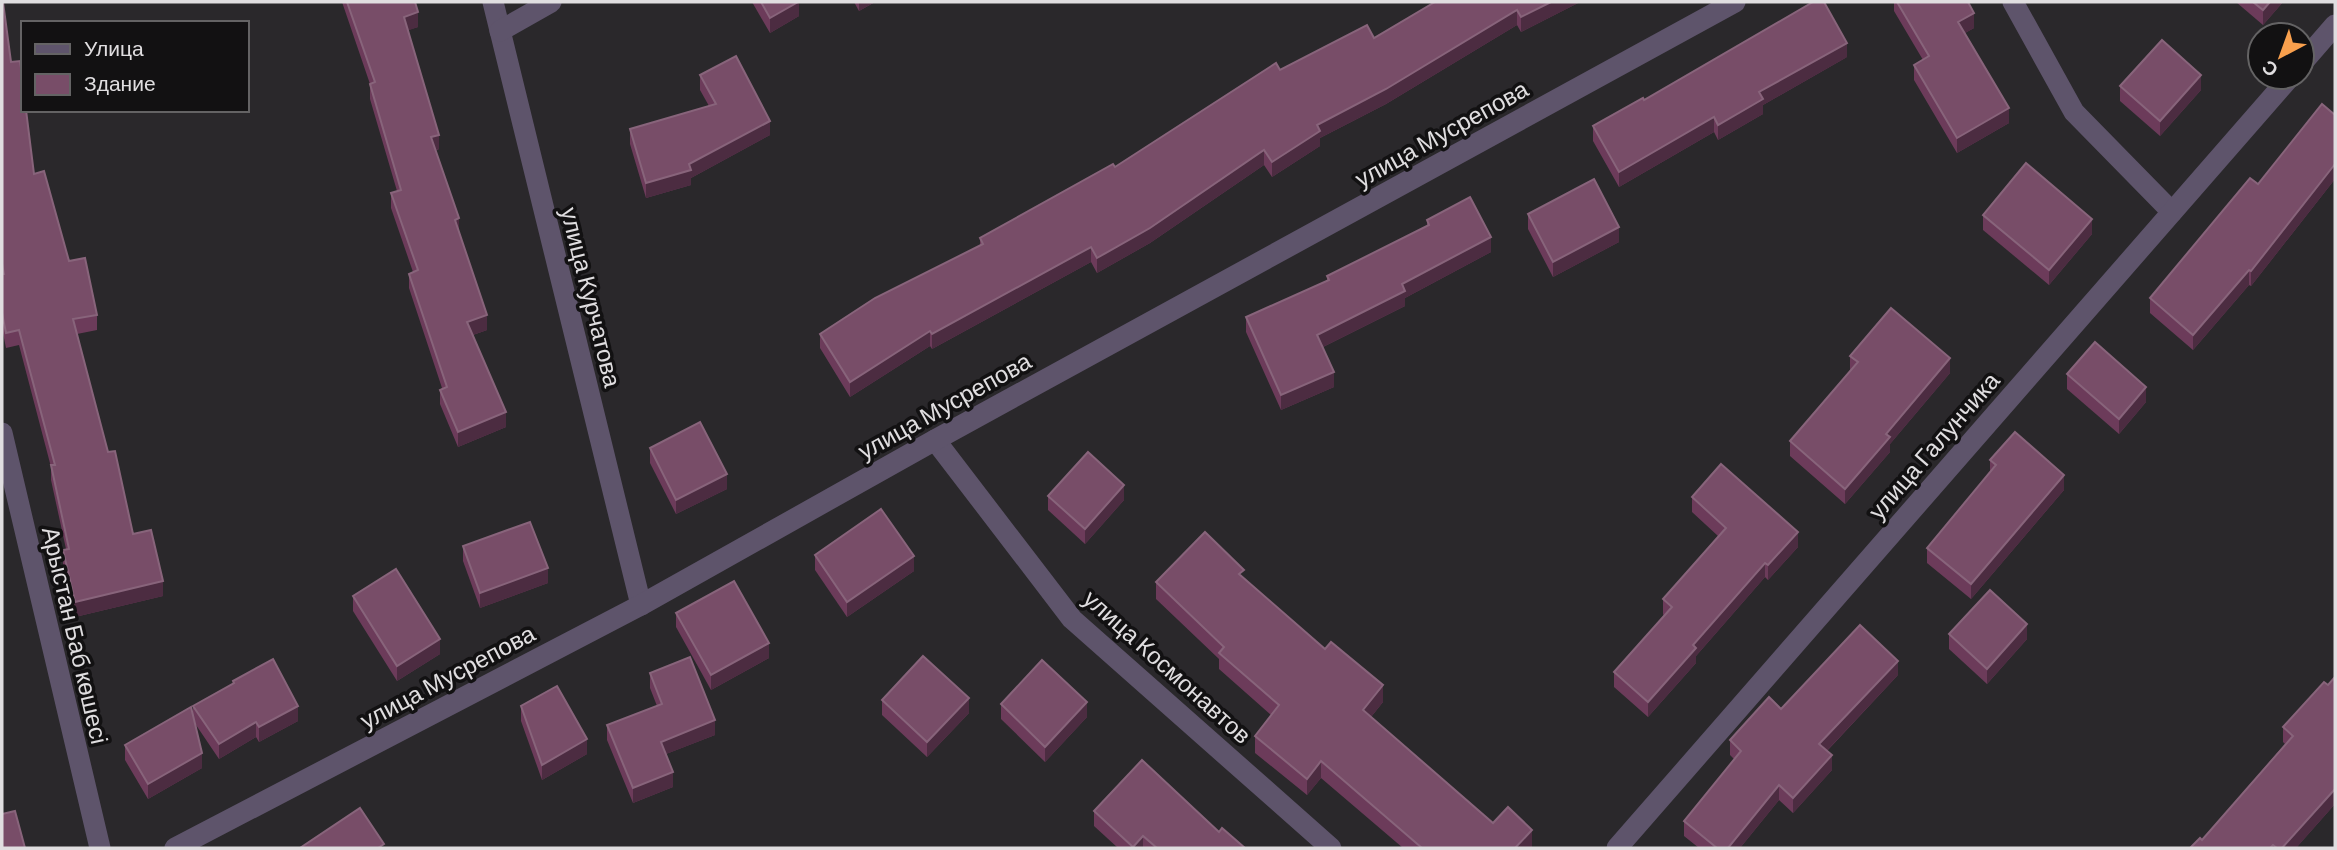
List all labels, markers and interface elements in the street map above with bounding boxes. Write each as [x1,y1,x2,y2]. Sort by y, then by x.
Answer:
legend [21,21,248,112]
north arrow [2246,21,2316,91]
text: Улица [84,35,144,60]
text: С [2257,56,2282,82]
text: Здание [84,70,156,95]
street label: улица Мусрепова [1349,73,1533,193]
street label: улица Курчатова [556,204,629,391]
street label: улица Мусрепова [852,345,1036,465]
street label: улица Галунчика [1861,365,2005,524]
street label: Арыстан Баб көшесі [37,524,115,746]
street label: улица Космонавтов [1078,583,1258,749]
street label: улица Мусрепова [355,617,540,734]

